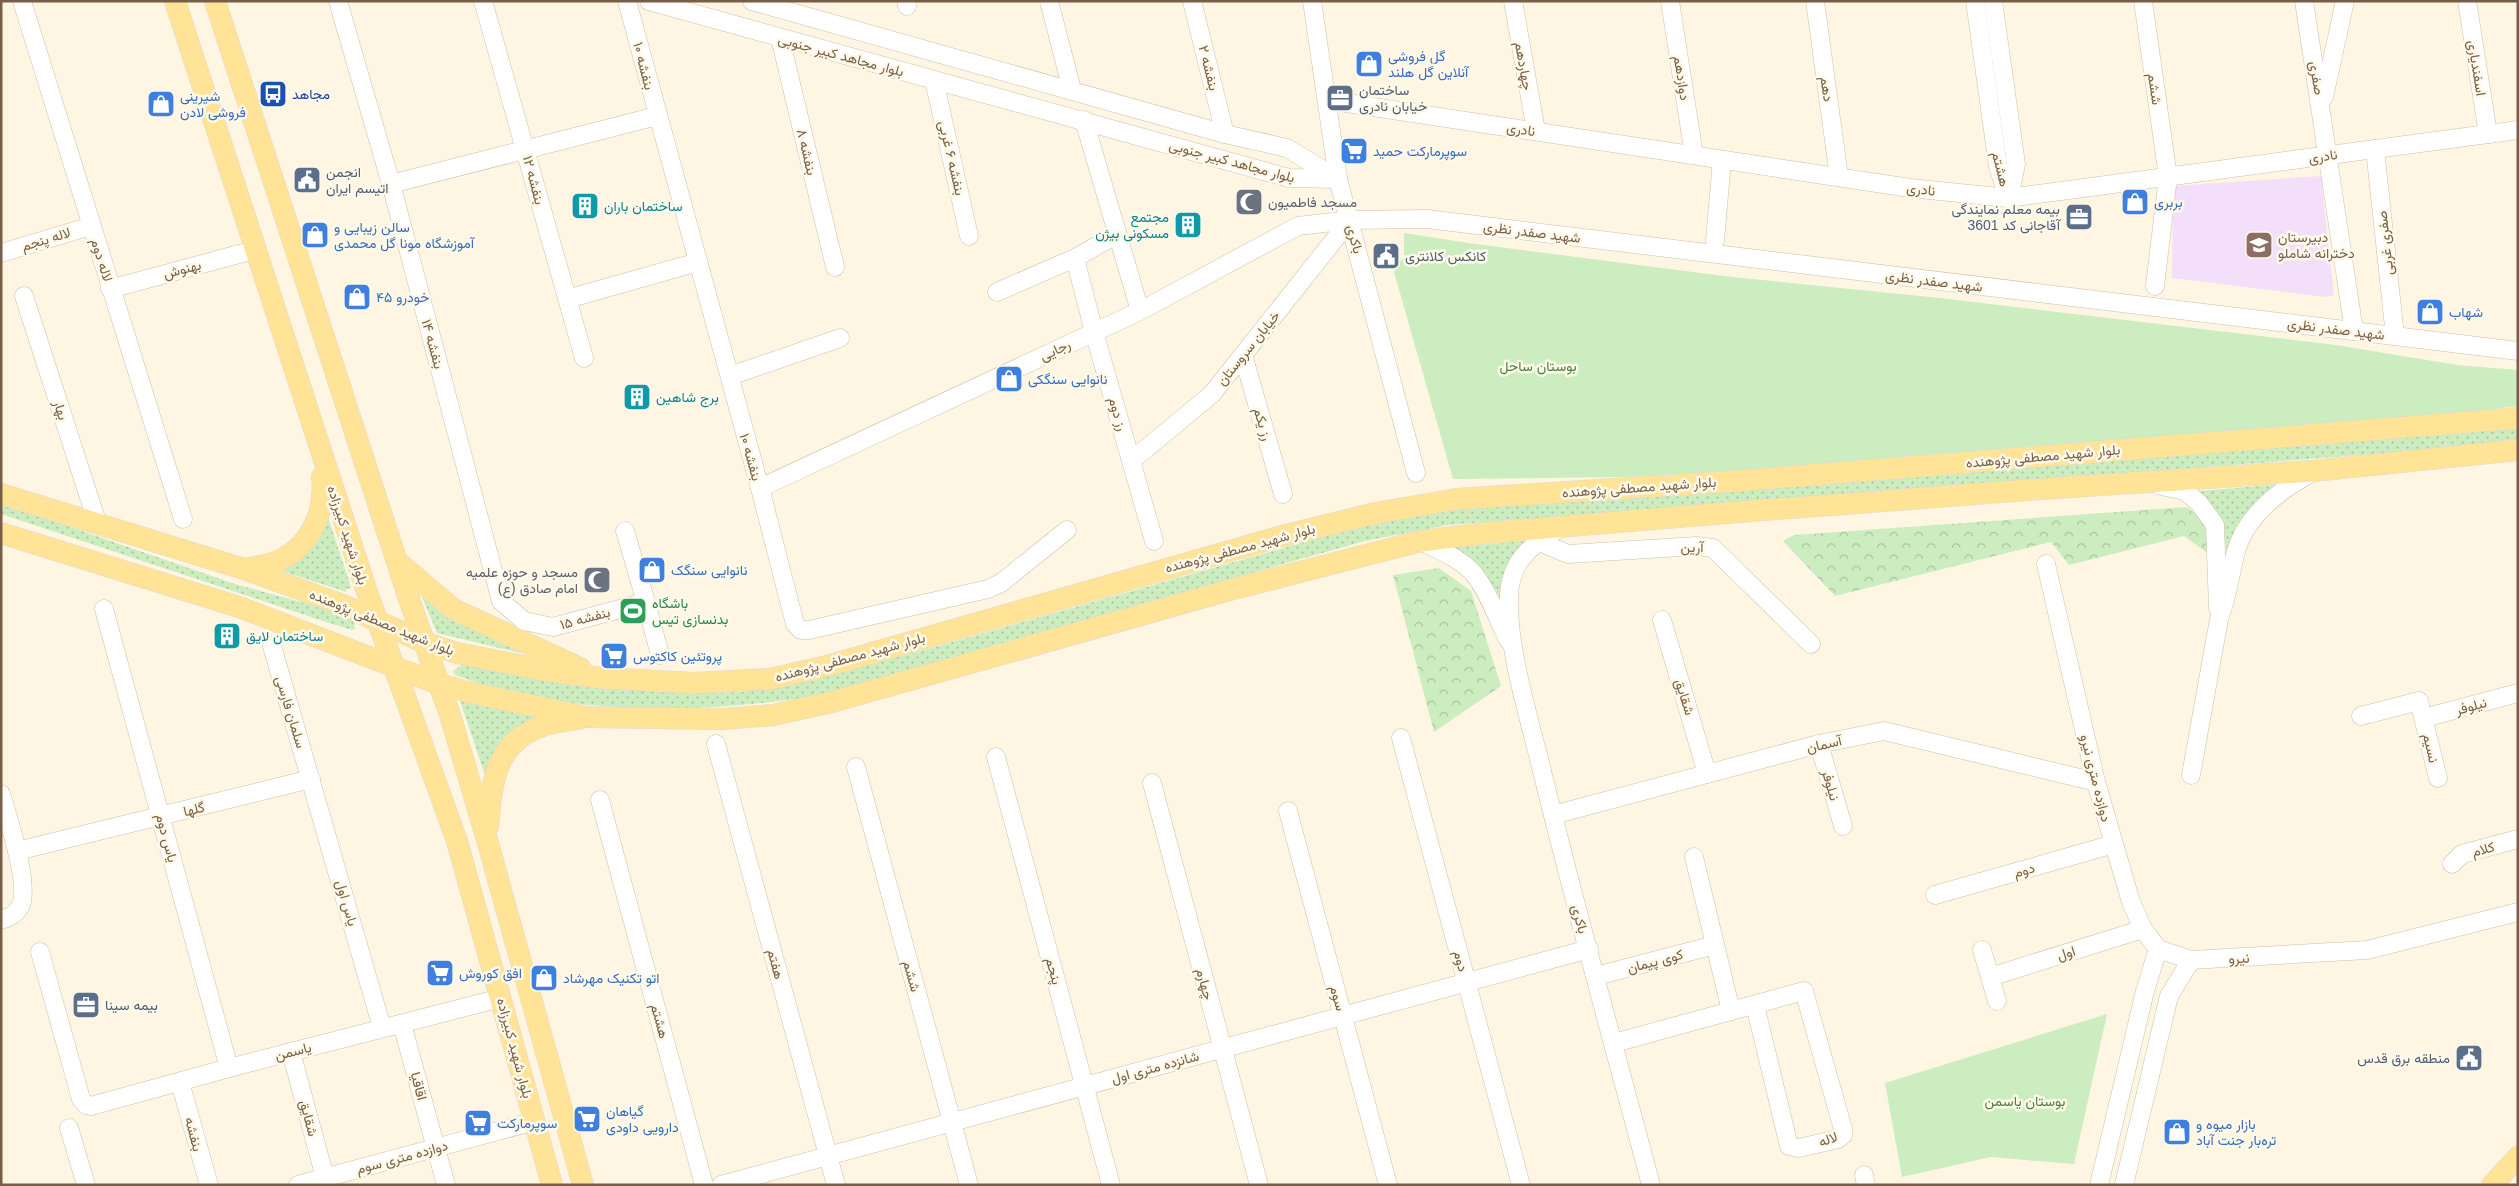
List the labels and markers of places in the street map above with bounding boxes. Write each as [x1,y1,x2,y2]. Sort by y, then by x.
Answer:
place label: گل فروشی آنلاین گل هلند [1388,48,1470,81]
shop icon: گل فروشی آنلاین گل هلند [1354,49,1384,79]
bus stop icon: مجاهد [258,79,288,109]
place label: ساختمان خیابان نادری [1359,82,1427,115]
office icon: ساختمان خیابان نادری [1325,83,1355,113]
place label: مجاهد [292,86,330,103]
place label: شیرینی فروشی لادن [180,88,246,121]
shop icon: شیرینی فروشی لادن [146,89,176,119]
supermarket icon: سوپرمارکت حمید [1339,136,1369,166]
place label: سوپرمارکت حمید [1373,143,1467,161]
place label: انجمن اتیسم ایران [326,164,388,197]
public building icon: انجمن اتیسم ایران [292,165,322,195]
mosque icon: مسجد فاطمیون [1234,187,1264,217]
shop icon: بربری [2120,187,2150,217]
building icon: ساختمان باران [570,191,600,221]
place label: مسجد فاطمیون [1268,194,1357,211]
place label: بربری [2154,194,2183,211]
place label: ساختمان باران [604,198,683,215]
place label: بیمه معلم نمایندگی آقاجانی کد 3601 [1952,201,2062,234]
office icon: بیمه معلم نمایندگی آقاجانی کد 3601 [2064,202,2094,232]
place label: مجتمع مسکونی بیژن [1095,209,1169,242]
building icon: مجتمع مسکونی بیژن [1173,210,1203,240]
place label: سالن زیبایی و آموزشگاه مونا گل محمدی [334,219,476,252]
shop icon: سالن زیبایی و آموزشگاه مونا گل محمدی [300,220,330,250]
place label: دبیرستان دخترانه شاملو [2278,229,2355,262]
school or university icon: دبیرستان دخترانه شاملو [2244,230,2274,260]
public building icon: کانکس کلانتری [1371,241,1401,271]
place label: کانکس کلانتری [1405,248,1486,265]
shop icon: خودرو ۴۵ [342,282,372,312]
place label: خودرو ۴۵ [376,289,429,306]
shop icon: شهاب [2415,297,2445,327]
place label: شهاب [2449,304,2483,321]
shop icon: نانوایی سنگکی [994,364,1024,394]
place label: نانوایی سنگکی [1028,371,1108,388]
building icon: برج شاهین [622,382,652,412]
place label: برج شاهین [656,389,719,408]
shop icon: نانوایی سنگک [637,555,667,585]
place label: نانوایی سنگک [671,562,747,579]
place label: مسجد و حوزه علمیه امام صادق (ع) [466,564,578,599]
mosque icon: مسجد و حوزه علمیه امام صادق (ع) [582,565,612,595]
place label: باشگاه بدنسازی تیس [652,595,728,628]
sports icon: باشگاه بدنسازی تیس [618,596,648,626]
building icon: ساختمان لایق [212,621,242,651]
place label: ساختمان لایق [246,628,323,645]
supermarket icon: پروتئین کاکتوس [599,641,629,671]
place label: پروتئین کاکتوس [633,648,722,666]
supermarket icon: افق کوروش [425,958,455,988]
shop icon: اتو تکنیک مهرشاد [529,963,559,993]
place label: افق کوروش [459,965,522,982]
place label: اتو تکنیک مهرشاد [563,970,659,987]
office icon: بیمه سینا [71,990,101,1020]
place label: بیمه سینا [105,997,158,1014]
public building icon: منطقه برق قدس [2454,1043,2484,1073]
place label: منطقه برق قدس [2357,1050,2450,1067]
place label: گیاهان دارویی داودی [606,1103,679,1136]
supermarket icon: گیاهان دارویی داودی [572,1104,602,1134]
supermarket icon: سوپرمارکت [463,1108,493,1138]
place label: سوپرمارکت [497,1115,557,1133]
place label: بازار میوه و تره‌بار جنت آباد [2196,1116,2276,1149]
shop icon: بازار میوه و تره‌بار جنت آباد [2162,1117,2192,1147]

